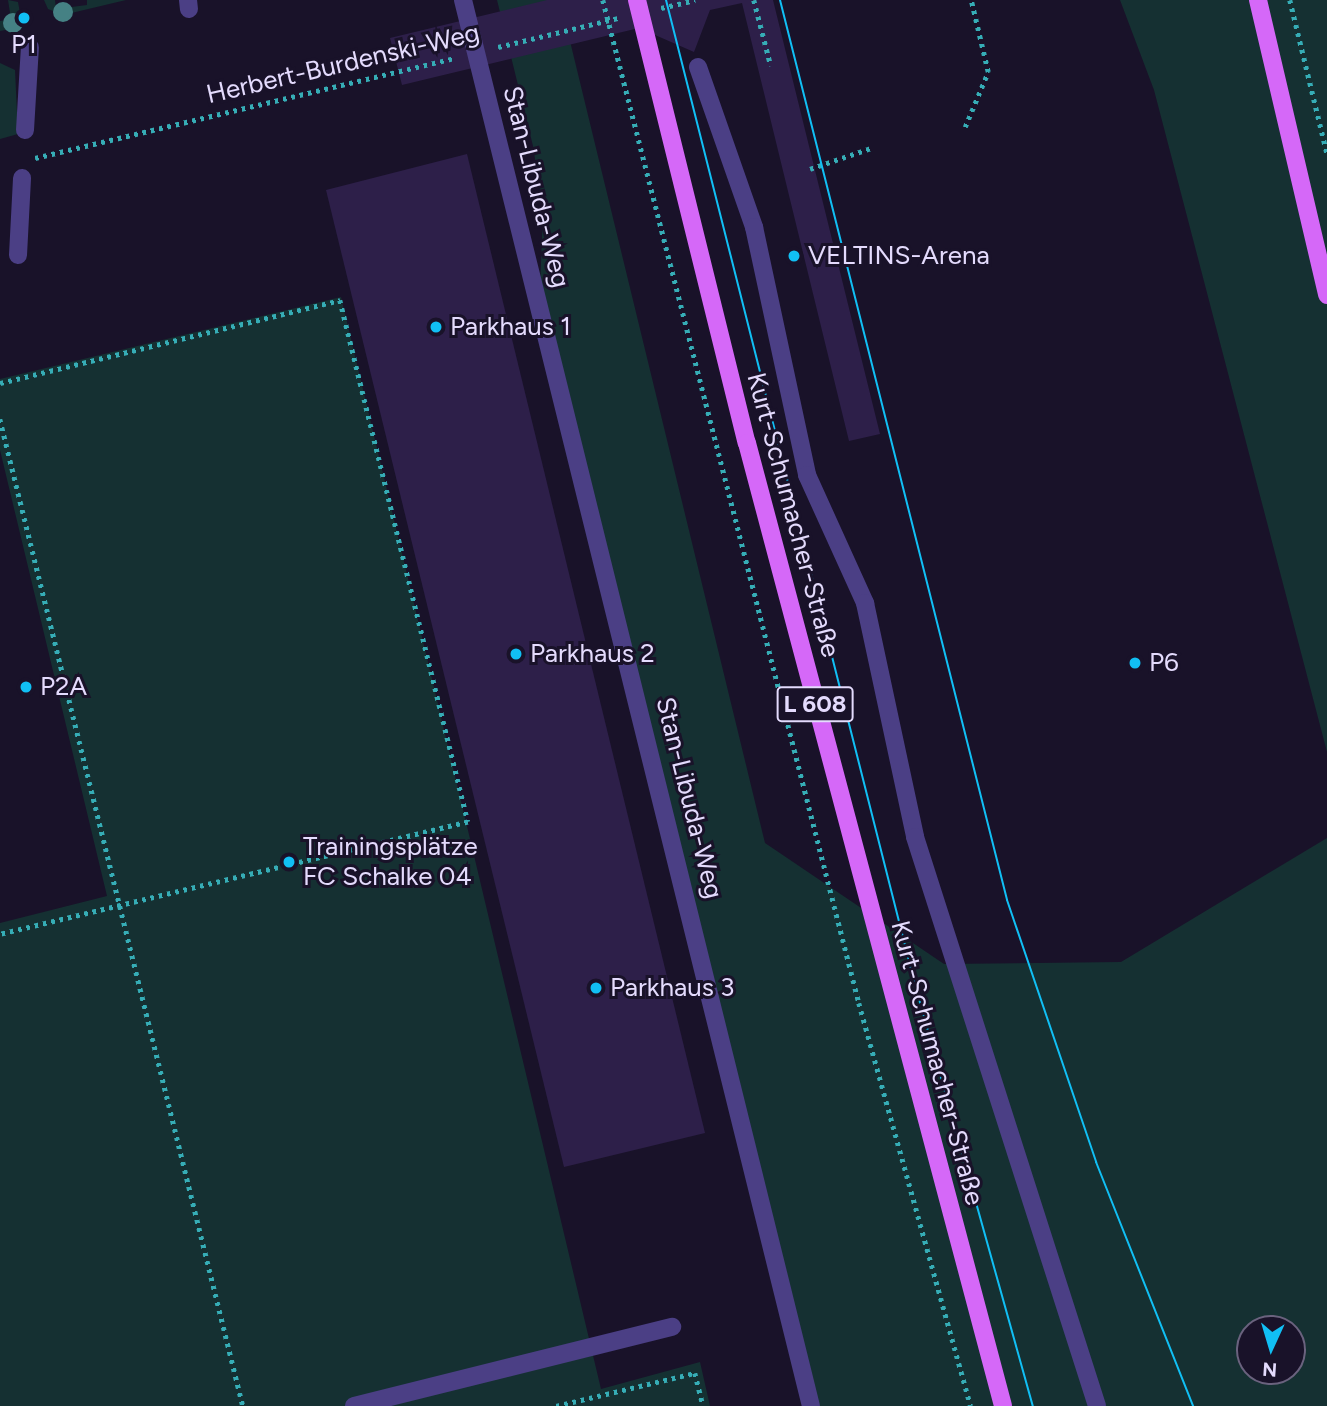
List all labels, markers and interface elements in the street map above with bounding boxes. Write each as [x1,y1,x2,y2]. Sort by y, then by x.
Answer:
marker: P1 [16,10,32,26]
street label: Herbert-Burdenski-Weg [203,17,483,111]
place label: P1 [11,29,37,61]
street label: Stan-Libuda-Weg [496,83,576,291]
place label: VELTINS-Arena [808,240,990,272]
marker: VELTINS-Arena [786,248,802,264]
place label: Parkhaus 1 [450,311,571,343]
marker: Parkhaus 1 [428,319,444,335]
street label: Kurt-Schumacher-Straße [740,369,846,661]
place label: Parkhaus 2 [530,638,655,670]
marker: Parkhaus 2 [508,646,524,662]
place label: P6 [1149,647,1179,679]
marker: P6 [1127,655,1143,671]
place label: P2A [40,671,87,703]
marker: P2A [18,679,34,695]
road number: L 608 [776,684,854,724]
street label: Stan-Libuda-Weg [649,694,729,902]
place label: Trainingsplätze FC Schalke 04 [303,831,478,892]
marker: Trainingsplätze FC Schalke 04 [281,854,297,870]
street label: Kurt-Schumacher-Straße [884,917,990,1209]
place label: Parkhaus 3 [610,972,734,1004]
marker: Parkhaus 3 [588,980,604,996]
north arrow [1236,1315,1306,1385]
text: N [1262,1357,1278,1381]

